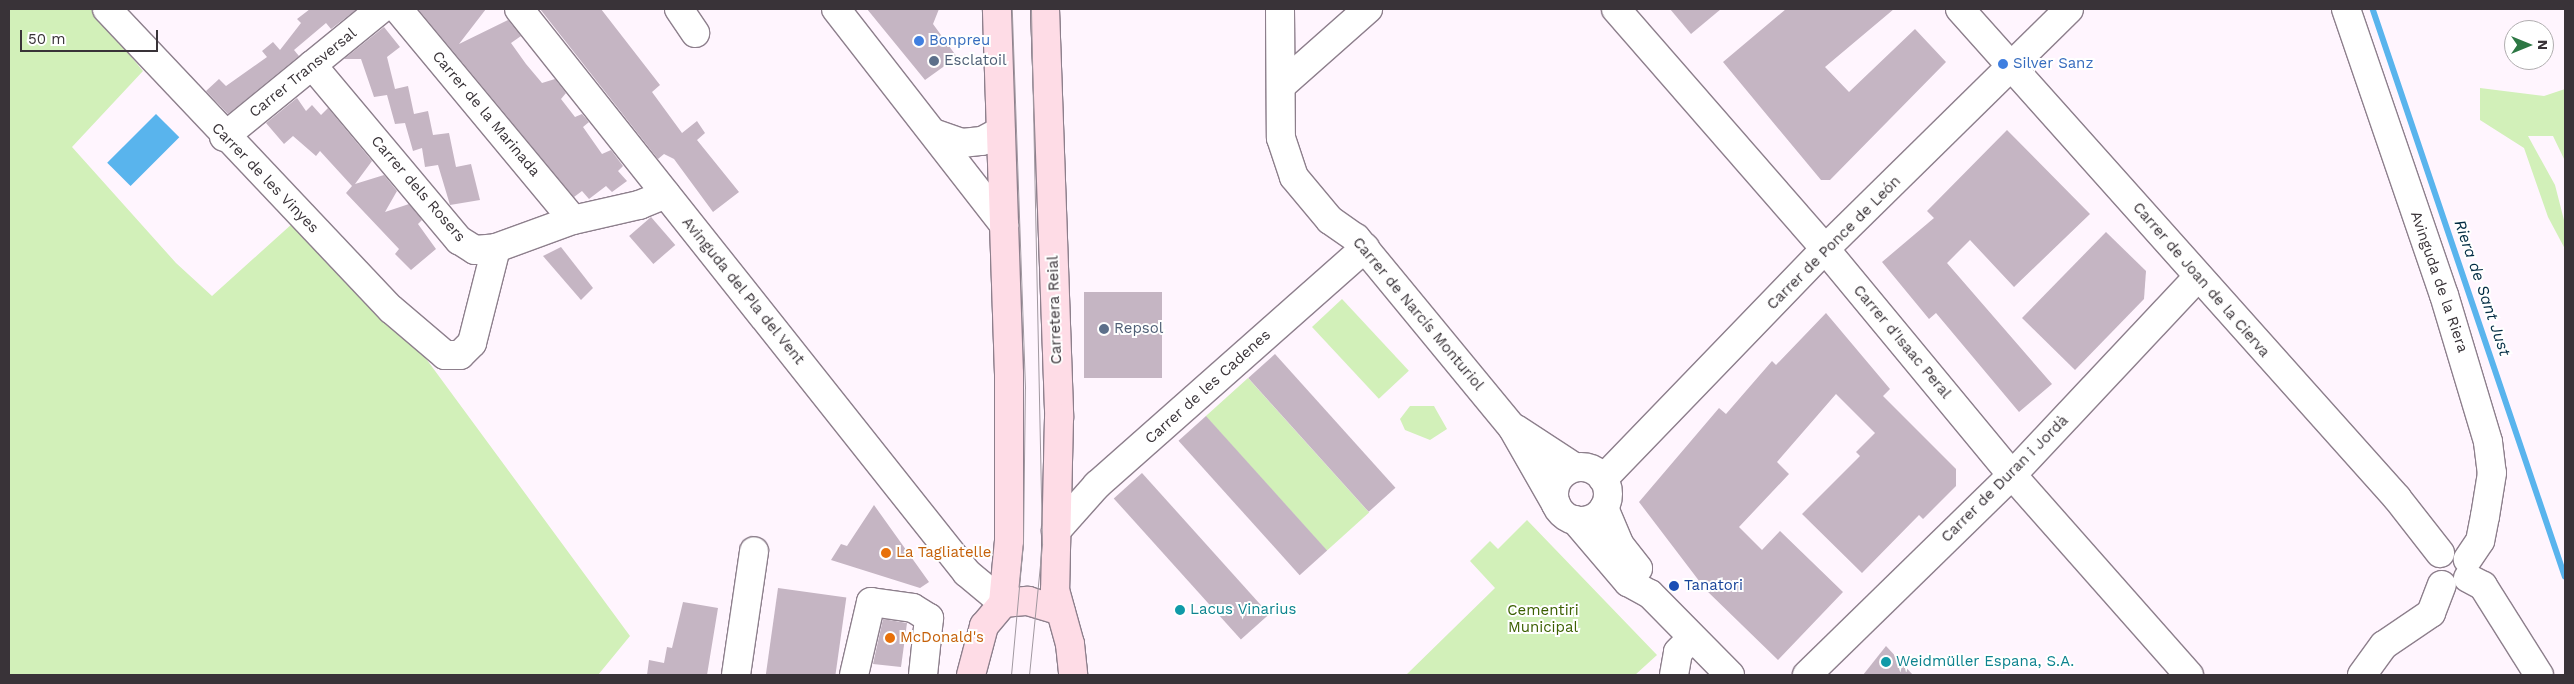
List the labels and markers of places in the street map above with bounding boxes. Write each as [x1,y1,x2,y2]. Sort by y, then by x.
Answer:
place label: Bonpreu [929,32,990,50]
marker: Bonpreu [913,35,925,47]
place label: Esclatoil [944,52,1007,70]
marker: Esclatoil [928,55,940,67]
place label: Silver Sanz [2013,55,2094,73]
marker: Silver Sanz [1997,58,2009,70]
place label: Repsol [1114,320,1163,338]
marker: Repsol [1098,323,1110,335]
place label: La Tagliatelle [896,544,992,562]
marker: La Tagliatelle [880,547,892,559]
place label: Tanatori [1684,577,1743,595]
marker: Tanatori [1668,580,1680,592]
place label: Lacus Vinarius [1190,601,1297,619]
marker: Lacus Vinarius [1174,604,1186,616]
place label: McDonald's [900,629,984,647]
marker: McDonald's [884,632,896,644]
place label: Weidmüller Espana, S.A. [1896,653,2075,671]
marker: Weidmüller Espana, S.A. [1880,656,1892,668]

